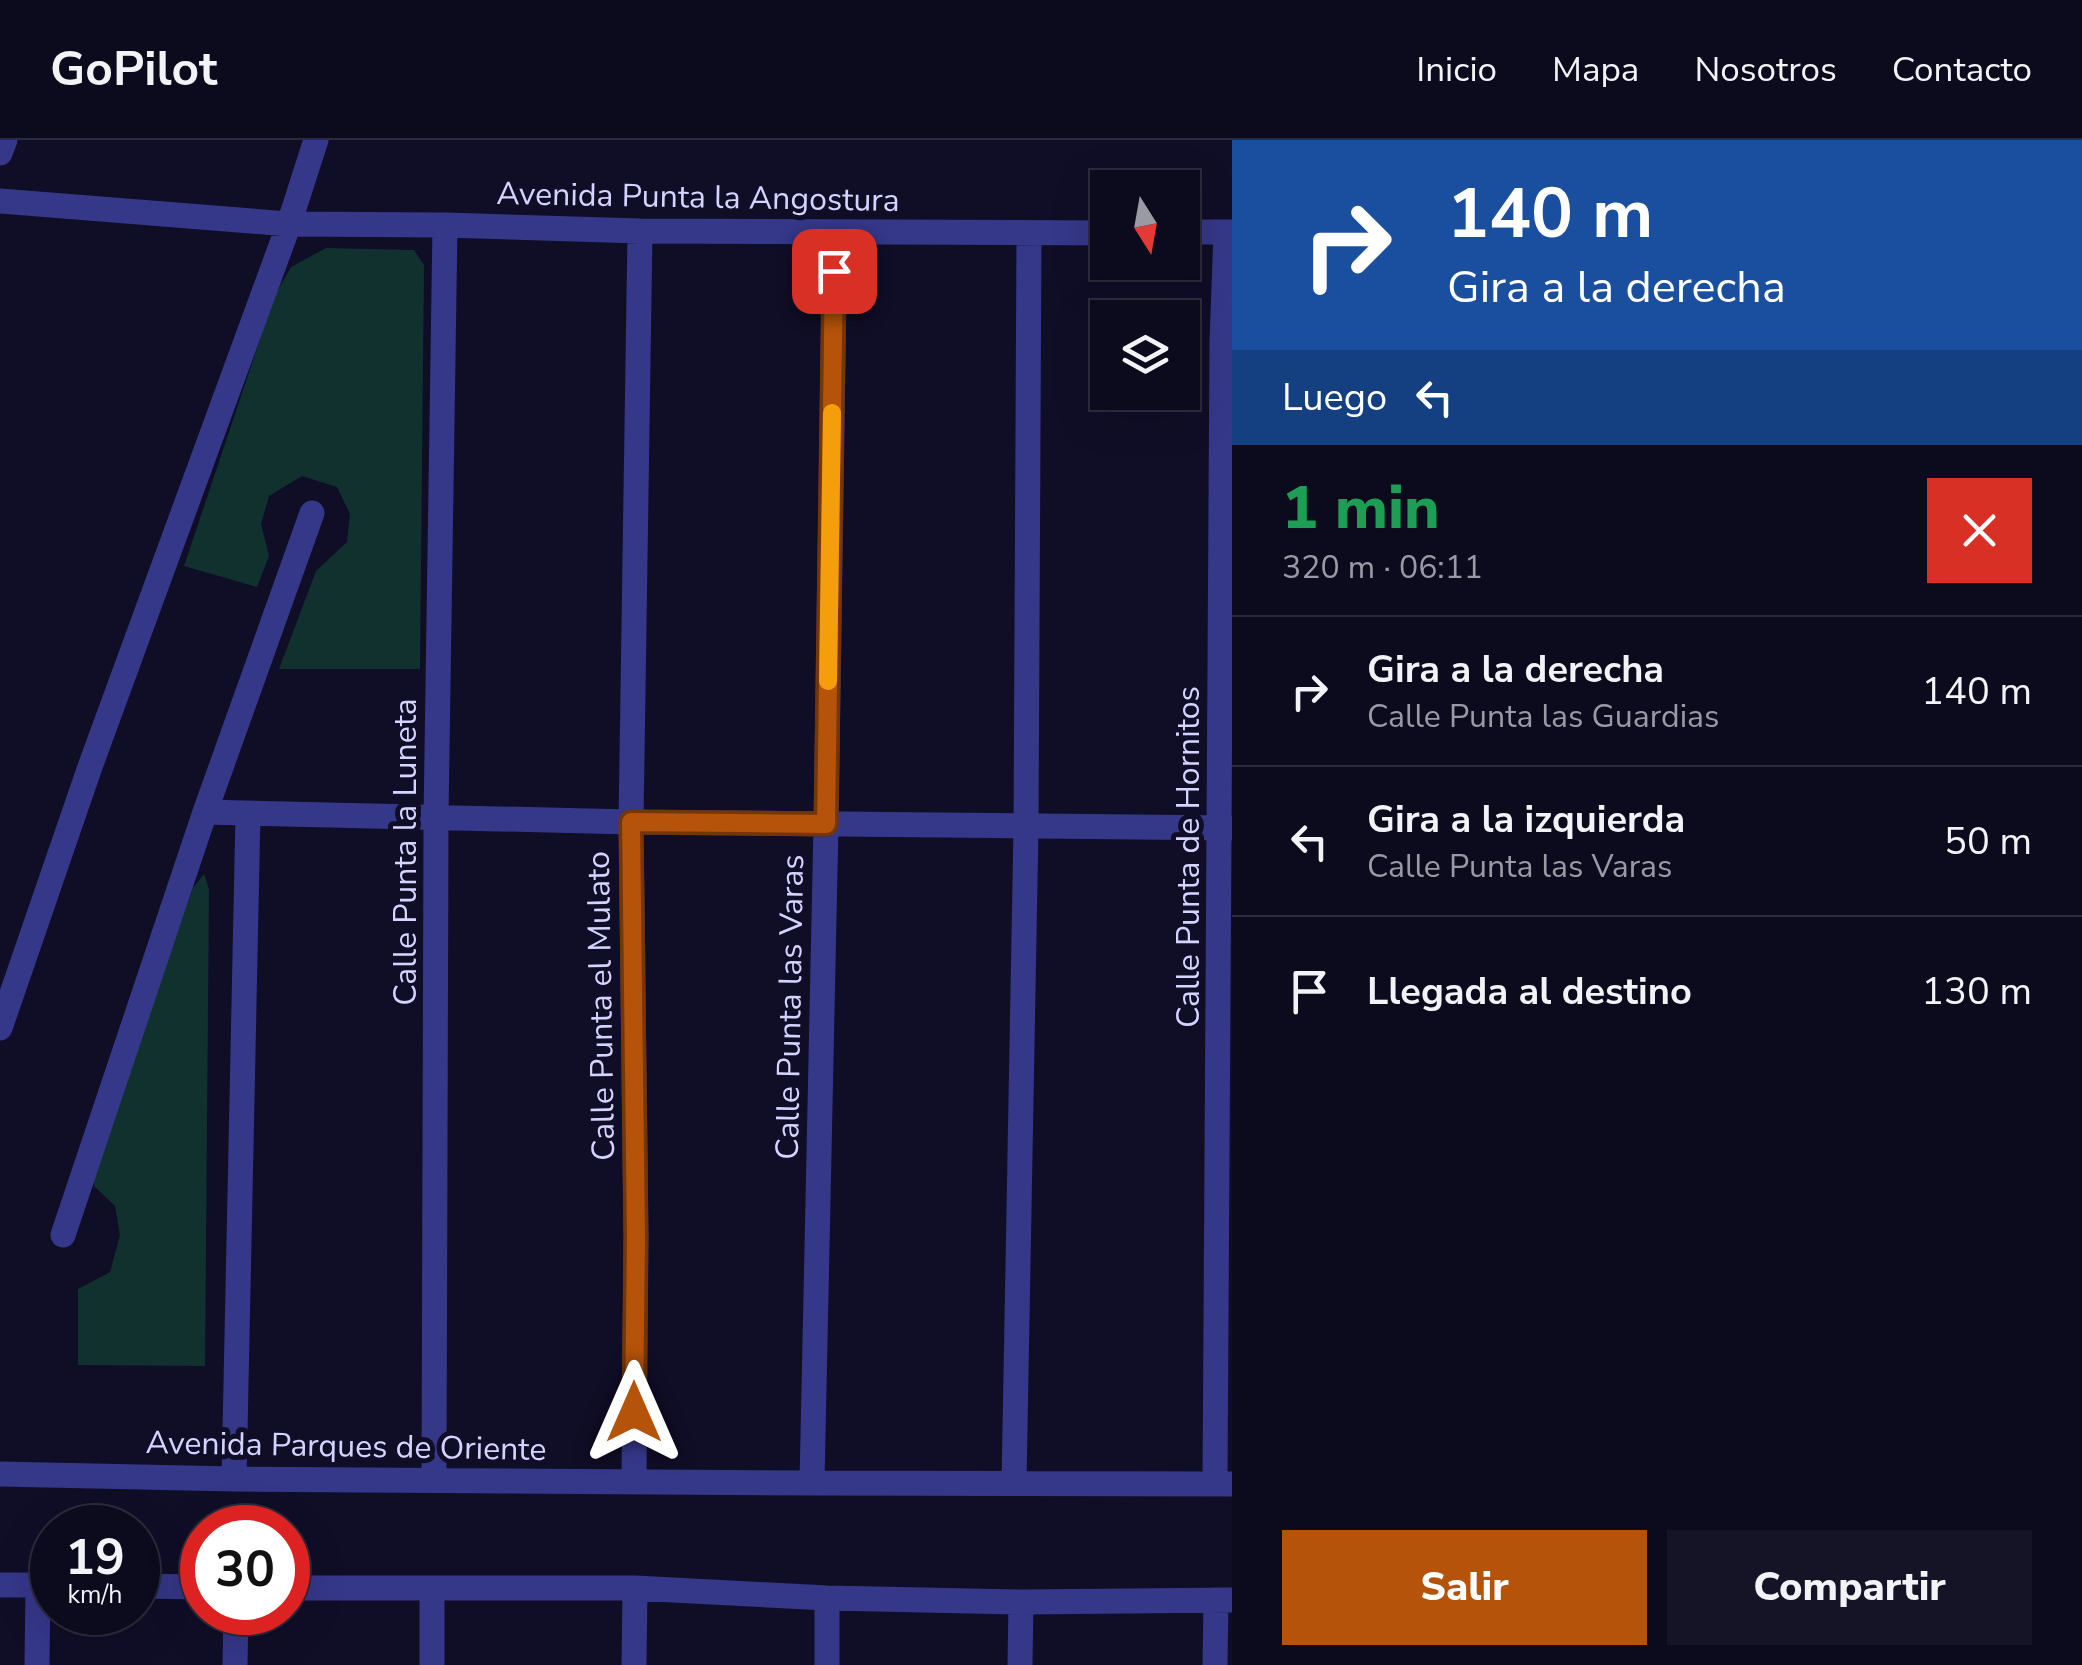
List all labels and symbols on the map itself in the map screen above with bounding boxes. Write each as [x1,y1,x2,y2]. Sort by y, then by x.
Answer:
north arrow [1090,170,1200,280]
street label: Avenida Punta la Angostura [496,172,900,222]
pin [792,229,877,314]
street label: Calle Punta de Hornitos [1167,686,1210,1028]
street label: Calle Punta la Luneta [384,698,427,1006]
street label: Calle Punta el Mulato [577,851,625,1161]
street label: Calle Punta las Varas [766,854,814,1160]
position arrow [582,1360,686,1464]
street label: Avenida Parques de Oriente [145,1421,547,1471]
speed limit sign: 30 [180,1505,310,1635]

